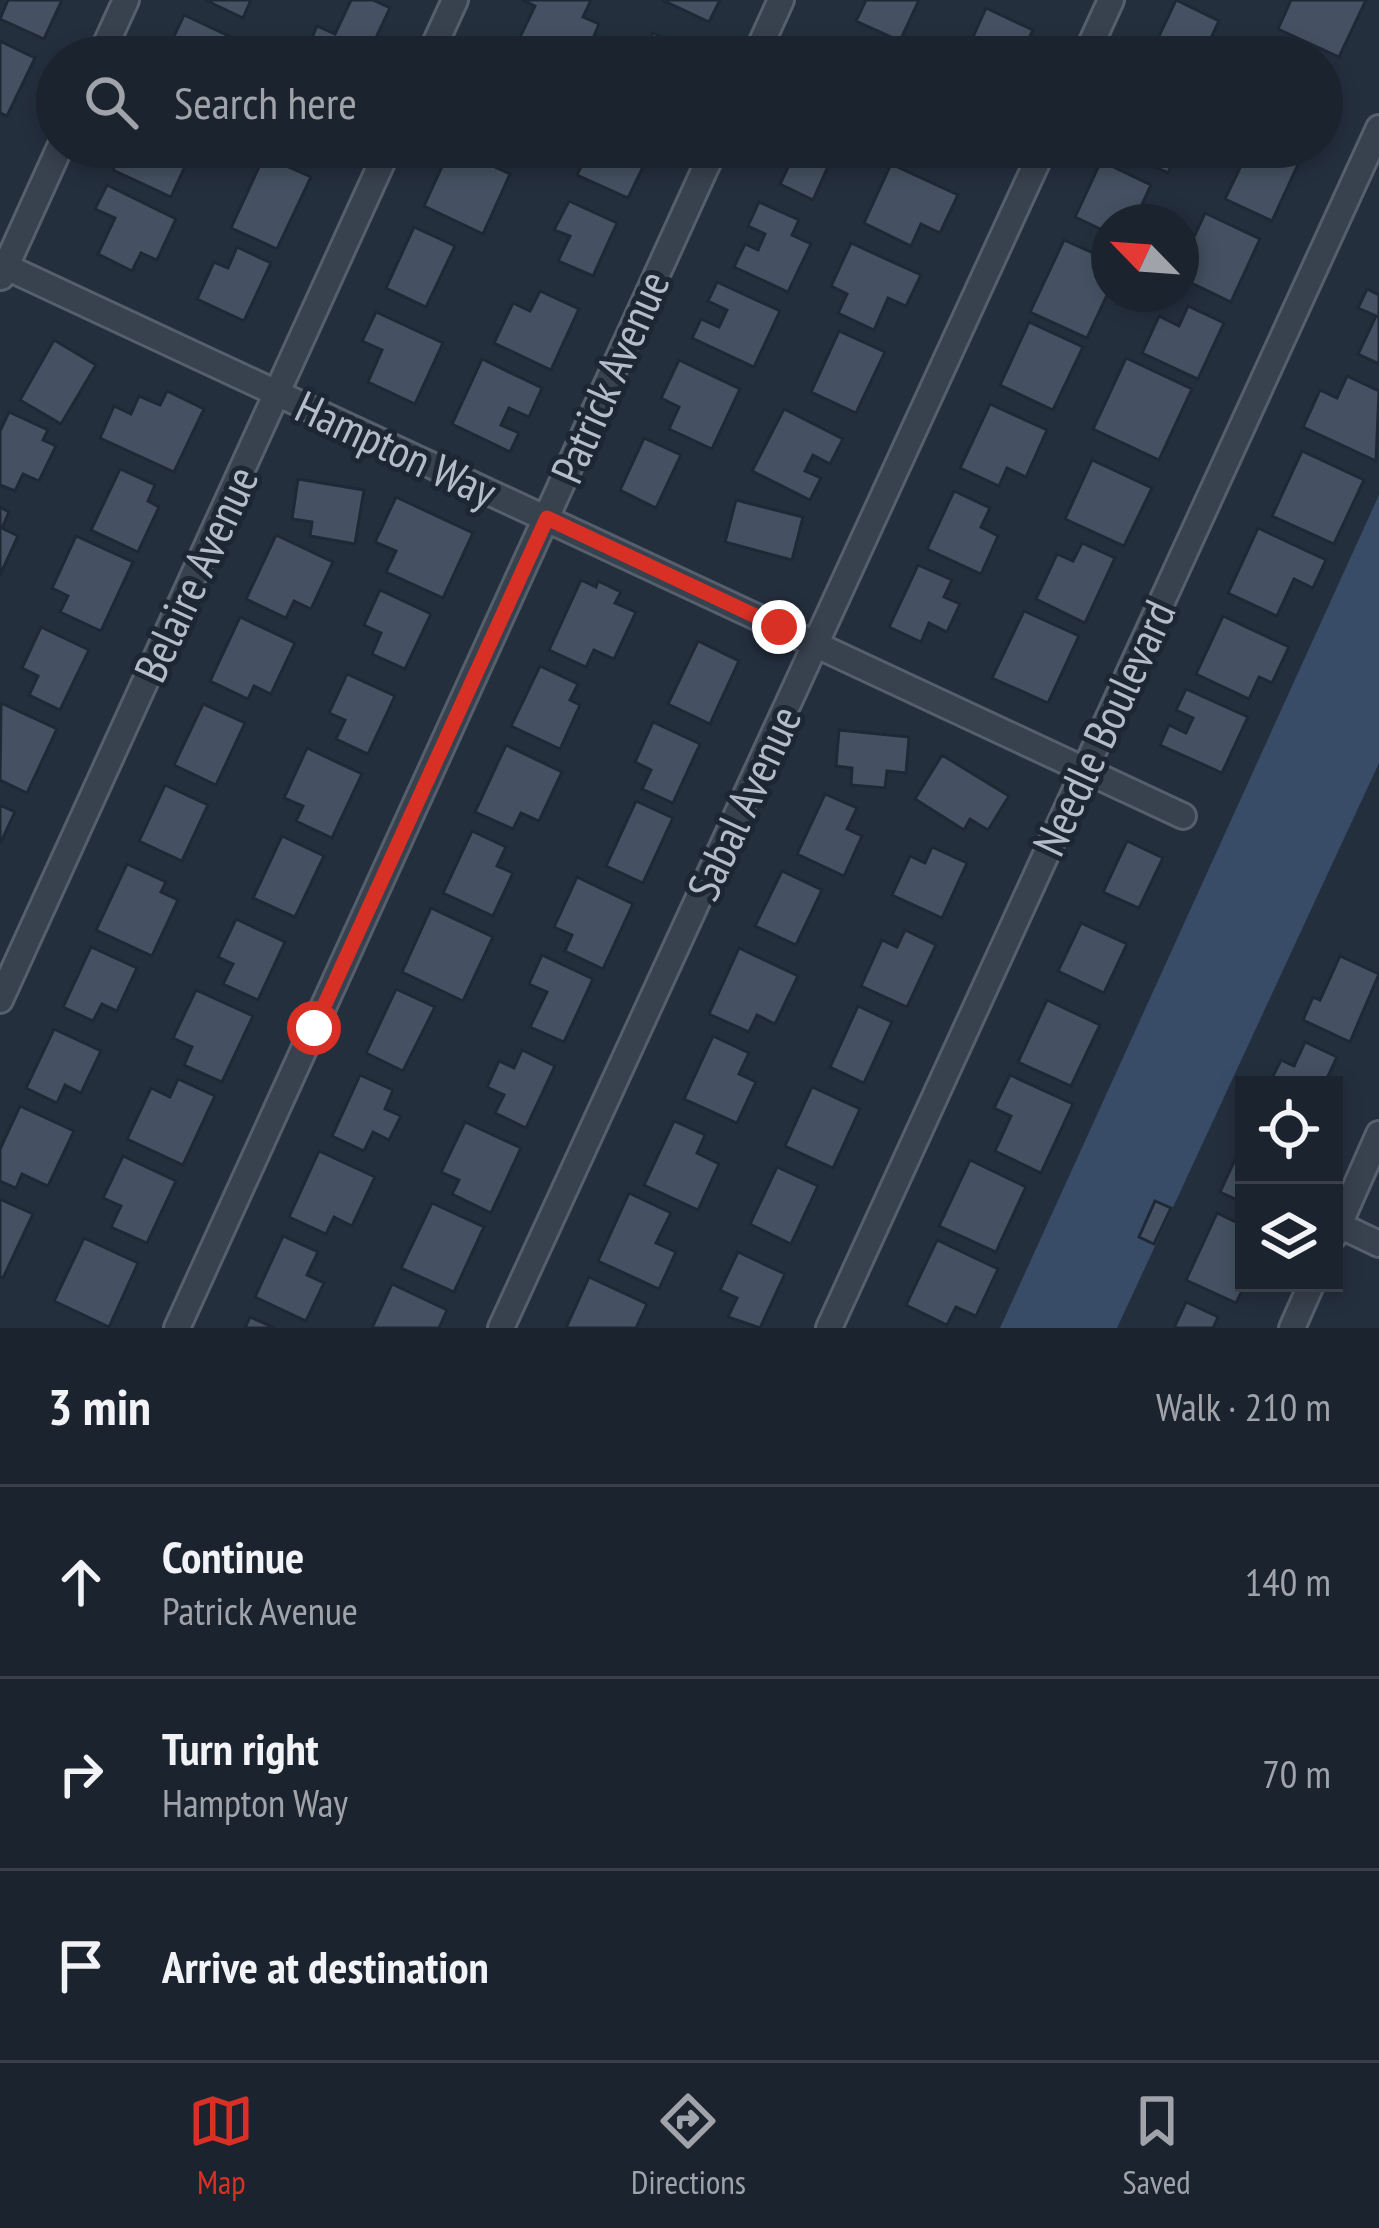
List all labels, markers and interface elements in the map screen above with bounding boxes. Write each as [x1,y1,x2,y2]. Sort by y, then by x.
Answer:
search box [36,36,1343,168]
icon: search [78,69,144,135]
text: Search here [174,73,357,131]
north arrow [1091,204,1199,312]
street label: Patrick Avenue [537,262,682,492]
street label: Hampton Way [287,376,506,520]
street label: Belaire Avenue [120,457,270,691]
street label: Needle Boulevard [1019,591,1187,864]
route end [752,600,806,654]
street label: Sabal Avenue [673,696,813,909]
route start [287,1001,341,1055]
map controls [1235,1076,1343,1292]
button: locate [1235,1076,1343,1184]
button: layers [1235,1184,1343,1292]
text: 3 min [48,1373,151,1439]
text: Walk · 210 m [1156,1381,1331,1432]
text: Continue [162,1527,304,1585]
icon: ahead [48,1549,114,1615]
text: 140 m [1245,1556,1331,1607]
text: Patrick Avenue [162,1585,358,1636]
text: Turn right [162,1719,319,1777]
icon: right [48,1741,114,1807]
text: 70 m [1262,1748,1331,1799]
text: Hampton Way [162,1777,348,1828]
icon: arrive [48,1933,114,1999]
text: Arrive at destination [162,1937,489,1995]
tab: Map [188,2088,254,2203]
tab: Directions [631,2088,746,2203]
tab: Saved [1123,2088,1191,2203]

